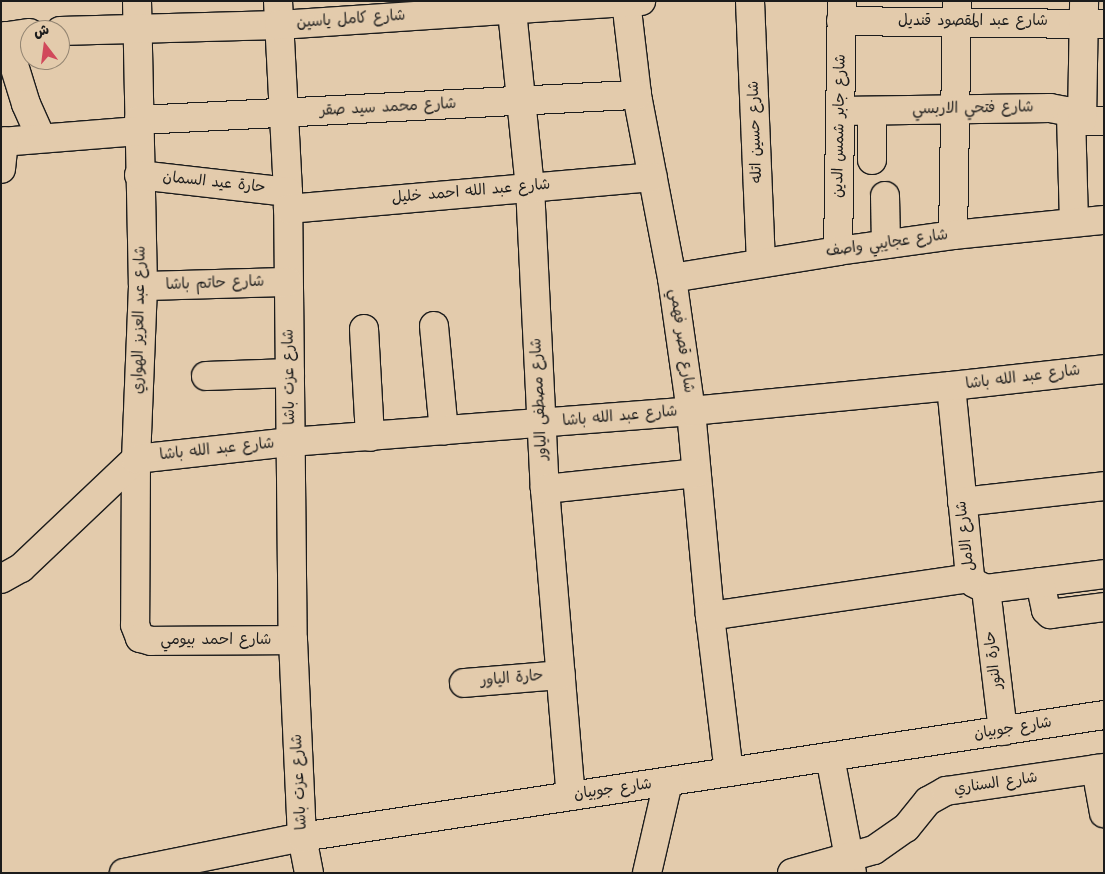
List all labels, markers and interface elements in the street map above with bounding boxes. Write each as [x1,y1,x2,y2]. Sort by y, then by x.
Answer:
street label: شارع كامل ياسين [296,7,406,33]
street label: شارع عبد المقصود قنديل [898,13,1048,31]
text: ش [31,19,52,44]
north arrow [20,20,70,70]
street label: شارع جابر شمس الدين [830,54,850,198]
street label: شارع حسين اتله [745,81,767,183]
street label: شارع محمد سيد صقر [319,95,457,121]
street label: شارع فتحي الاربسي [912,99,1034,119]
street label: حارة عيد السمان [162,169,266,197]
street label: شارع عبد الله احمد خليل [391,176,551,208]
street label: شارع عجايبي واصف [825,227,949,261]
street label: شارع عبد العزيز الهواري [130,246,150,394]
street label: شارع حاتم باشا [165,273,265,295]
street label: شارع قصر فهمي [665,288,697,394]
street label: شارع عزت باشا [280,329,300,425]
street label: شارع مصطفى الياور [528,338,552,460]
street label: شارع عبد الله باشا [965,362,1081,394]
street label: شارع عبد الله باشا [562,403,678,431]
street label: شارع عبد الله باشا [159,435,275,465]
street label: شارع الامل [953,500,979,572]
street label: حارة النور [982,630,1006,690]
street label: شارع احمد بيومي [161,632,271,650]
street label: حارة الياور [480,667,544,691]
street label: شارع جوبيان [973,714,1053,744]
street label: شارع عزت باشا [288,734,312,830]
street label: شارع السناري [953,769,1039,799]
street label: شارع جوبيان [573,776,653,804]

